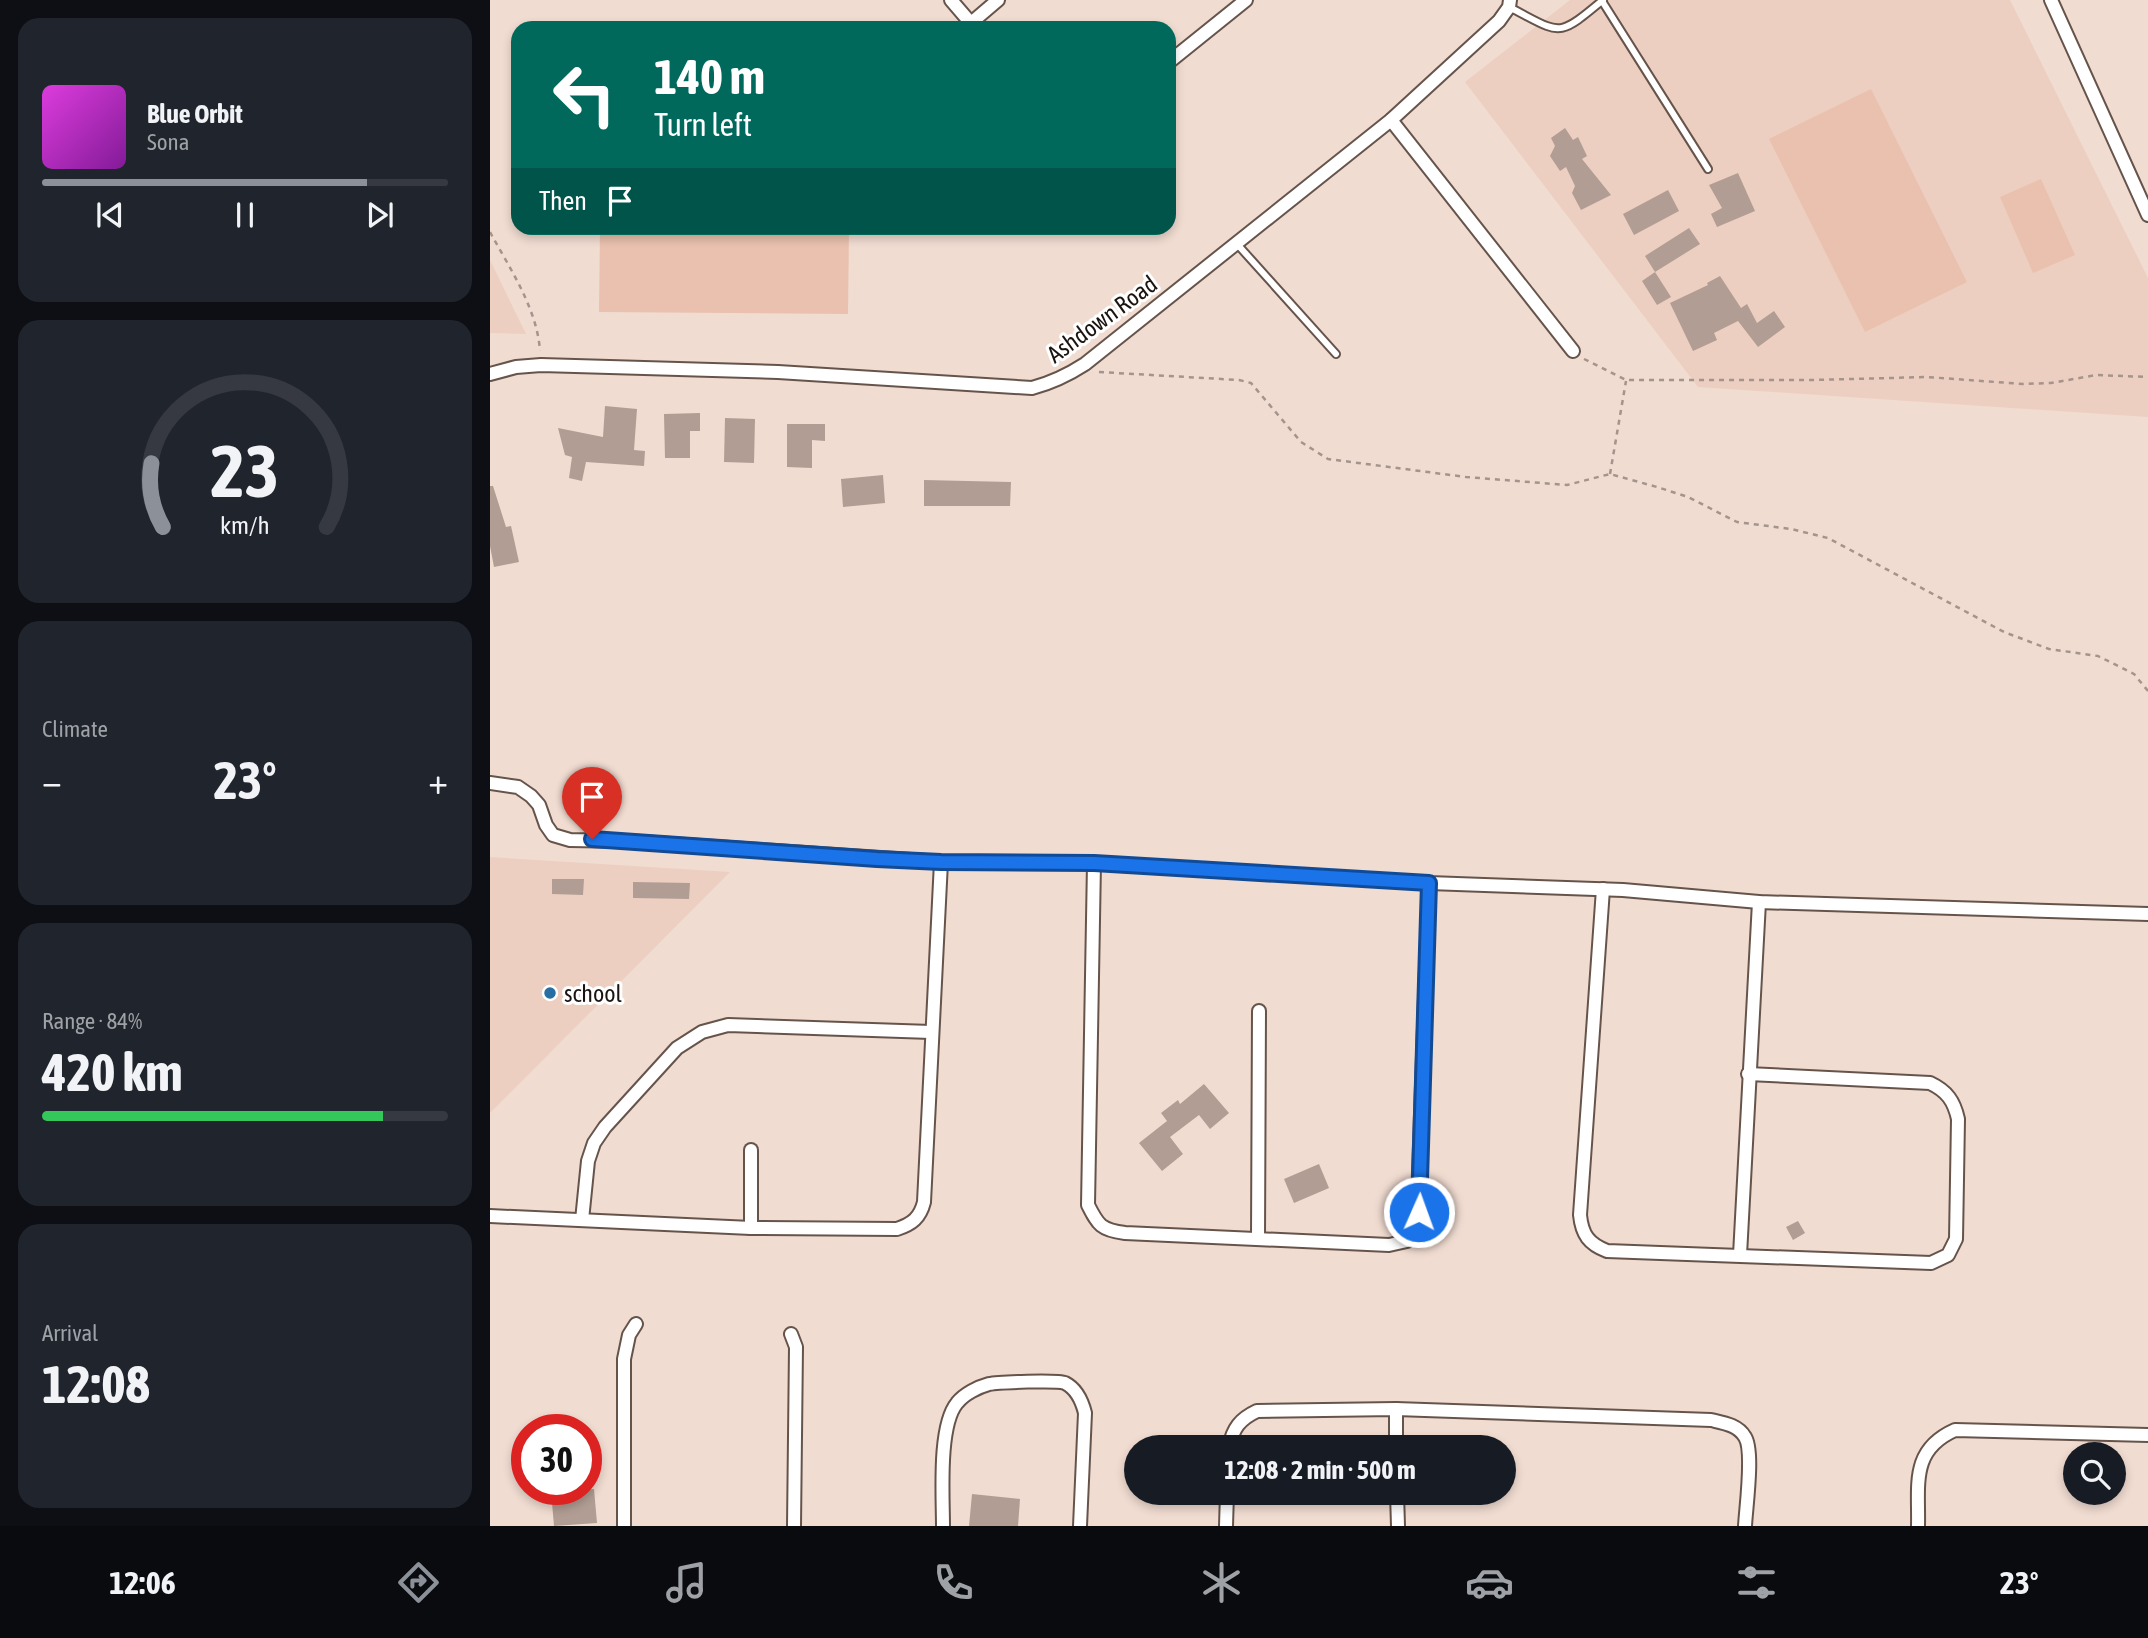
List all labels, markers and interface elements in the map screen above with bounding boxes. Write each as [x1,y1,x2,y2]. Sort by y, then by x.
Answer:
text: 140 m [654,48,765,104]
icon: left [539,49,630,140]
text: Blue Orbit [147,99,243,129]
text: Turn left [654,106,752,143]
text: Sona [147,129,189,155]
icon: arrive [601,182,639,220]
text: Then [539,186,587,216]
icon: previous [91,196,129,234]
icon: pause [226,196,264,234]
icon: next [361,196,399,234]
street label: Ashdown Road [1042,270,1162,368]
text: 23 [211,430,279,513]
text: km/h [220,511,270,539]
text: Climate [42,716,108,742]
text: 23° [213,750,277,810]
text: − [42,759,62,802]
text: + [428,759,448,802]
pin [562,767,622,839]
icon: arrive [573,778,611,816]
place label: school [564,980,623,1007]
marker: school [542,985,558,1001]
text: Range · 84% [42,1008,142,1034]
text: 420 km [42,1042,183,1102]
position arrow [1382,1175,1456,1249]
text: Arrival [42,1320,98,1346]
text: 12:08 [42,1354,150,1414]
speed limit sign: 30 [511,1414,602,1505]
map controls [2063,1442,2126,1505]
button: search [2063,1442,2126,1505]
text: 12:08 · 2 min · 500 m [1224,1455,1416,1485]
icon: directions [394,1558,443,1607]
icon: music [662,1558,711,1607]
icon: phone [929,1558,978,1607]
icon: climate [1197,1558,1246,1607]
icon: car [1465,1558,1514,1607]
icon: filters [1732,1558,1781,1607]
text: 12:06 [109,1564,176,1601]
text: 23° [2000,1564,2039,1601]

